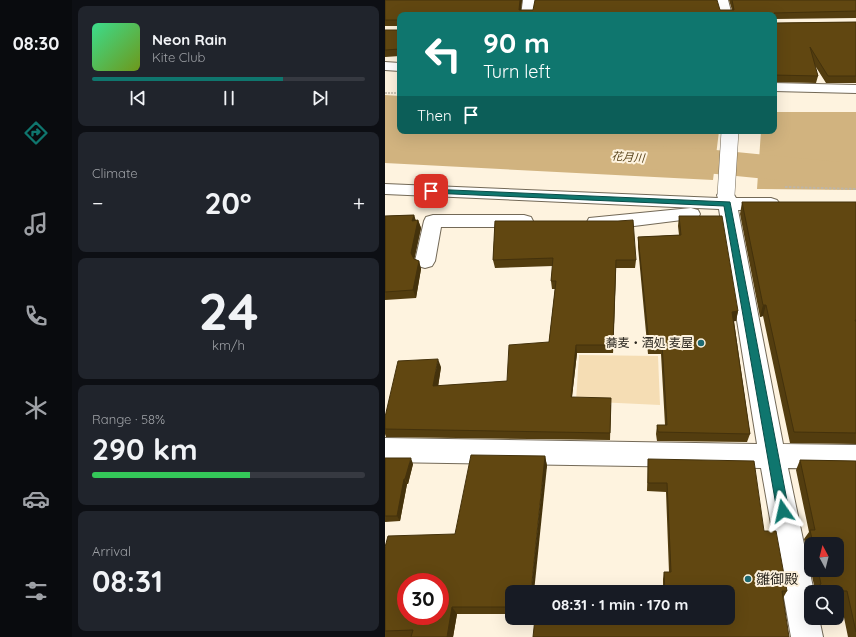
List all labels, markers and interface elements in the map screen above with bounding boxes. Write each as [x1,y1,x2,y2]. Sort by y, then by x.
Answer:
text: 90 m [483,25,550,60]
icon: left [417,28,469,80]
text: Neon Rain [152,30,227,49]
text: 08:30 [13,32,59,55]
text: Kite Club [152,49,205,65]
text: Turn left [483,60,551,83]
icon: previous [127,87,149,109]
icon: pause [218,87,240,109]
icon: next [309,87,331,109]
icon: arrive [460,104,482,126]
text: Then [417,106,452,125]
icon: directions [22,119,50,147]
water label: 花月川 [611,149,646,165]
text: Climate [92,165,138,181]
pin [414,174,448,208]
icon: arrive [420,180,442,202]
text: 20° [204,184,252,222]
text: − [92,189,103,217]
text: + [353,189,365,217]
icon: music [22,210,50,238]
text: 24 [198,278,259,343]
icon: phone [22,302,50,330]
place label: 蕎麦・酒処 麦屋 [606,335,693,350]
text: km/h [212,337,245,353]
marker: 蕎麦・酒処 麦屋 [696,338,706,348]
icon: climate [22,394,50,422]
text: Range · 58% [92,411,165,427]
text: 290 km [92,430,198,468]
icon: car [22,485,50,513]
position arrow [762,490,804,532]
north arrow [804,537,844,577]
map controls [804,537,844,625]
text: Arrival [92,543,131,559]
text: 08:31 [92,562,163,600]
place label: 雛御殿 [756,570,798,588]
speed limit sign: 30 [397,573,449,625]
marker: 雛御殿 [743,574,753,584]
icon: filters [22,577,50,605]
button: search [804,585,844,625]
text: 08:31 · 1 min · 170 m [552,595,688,614]

